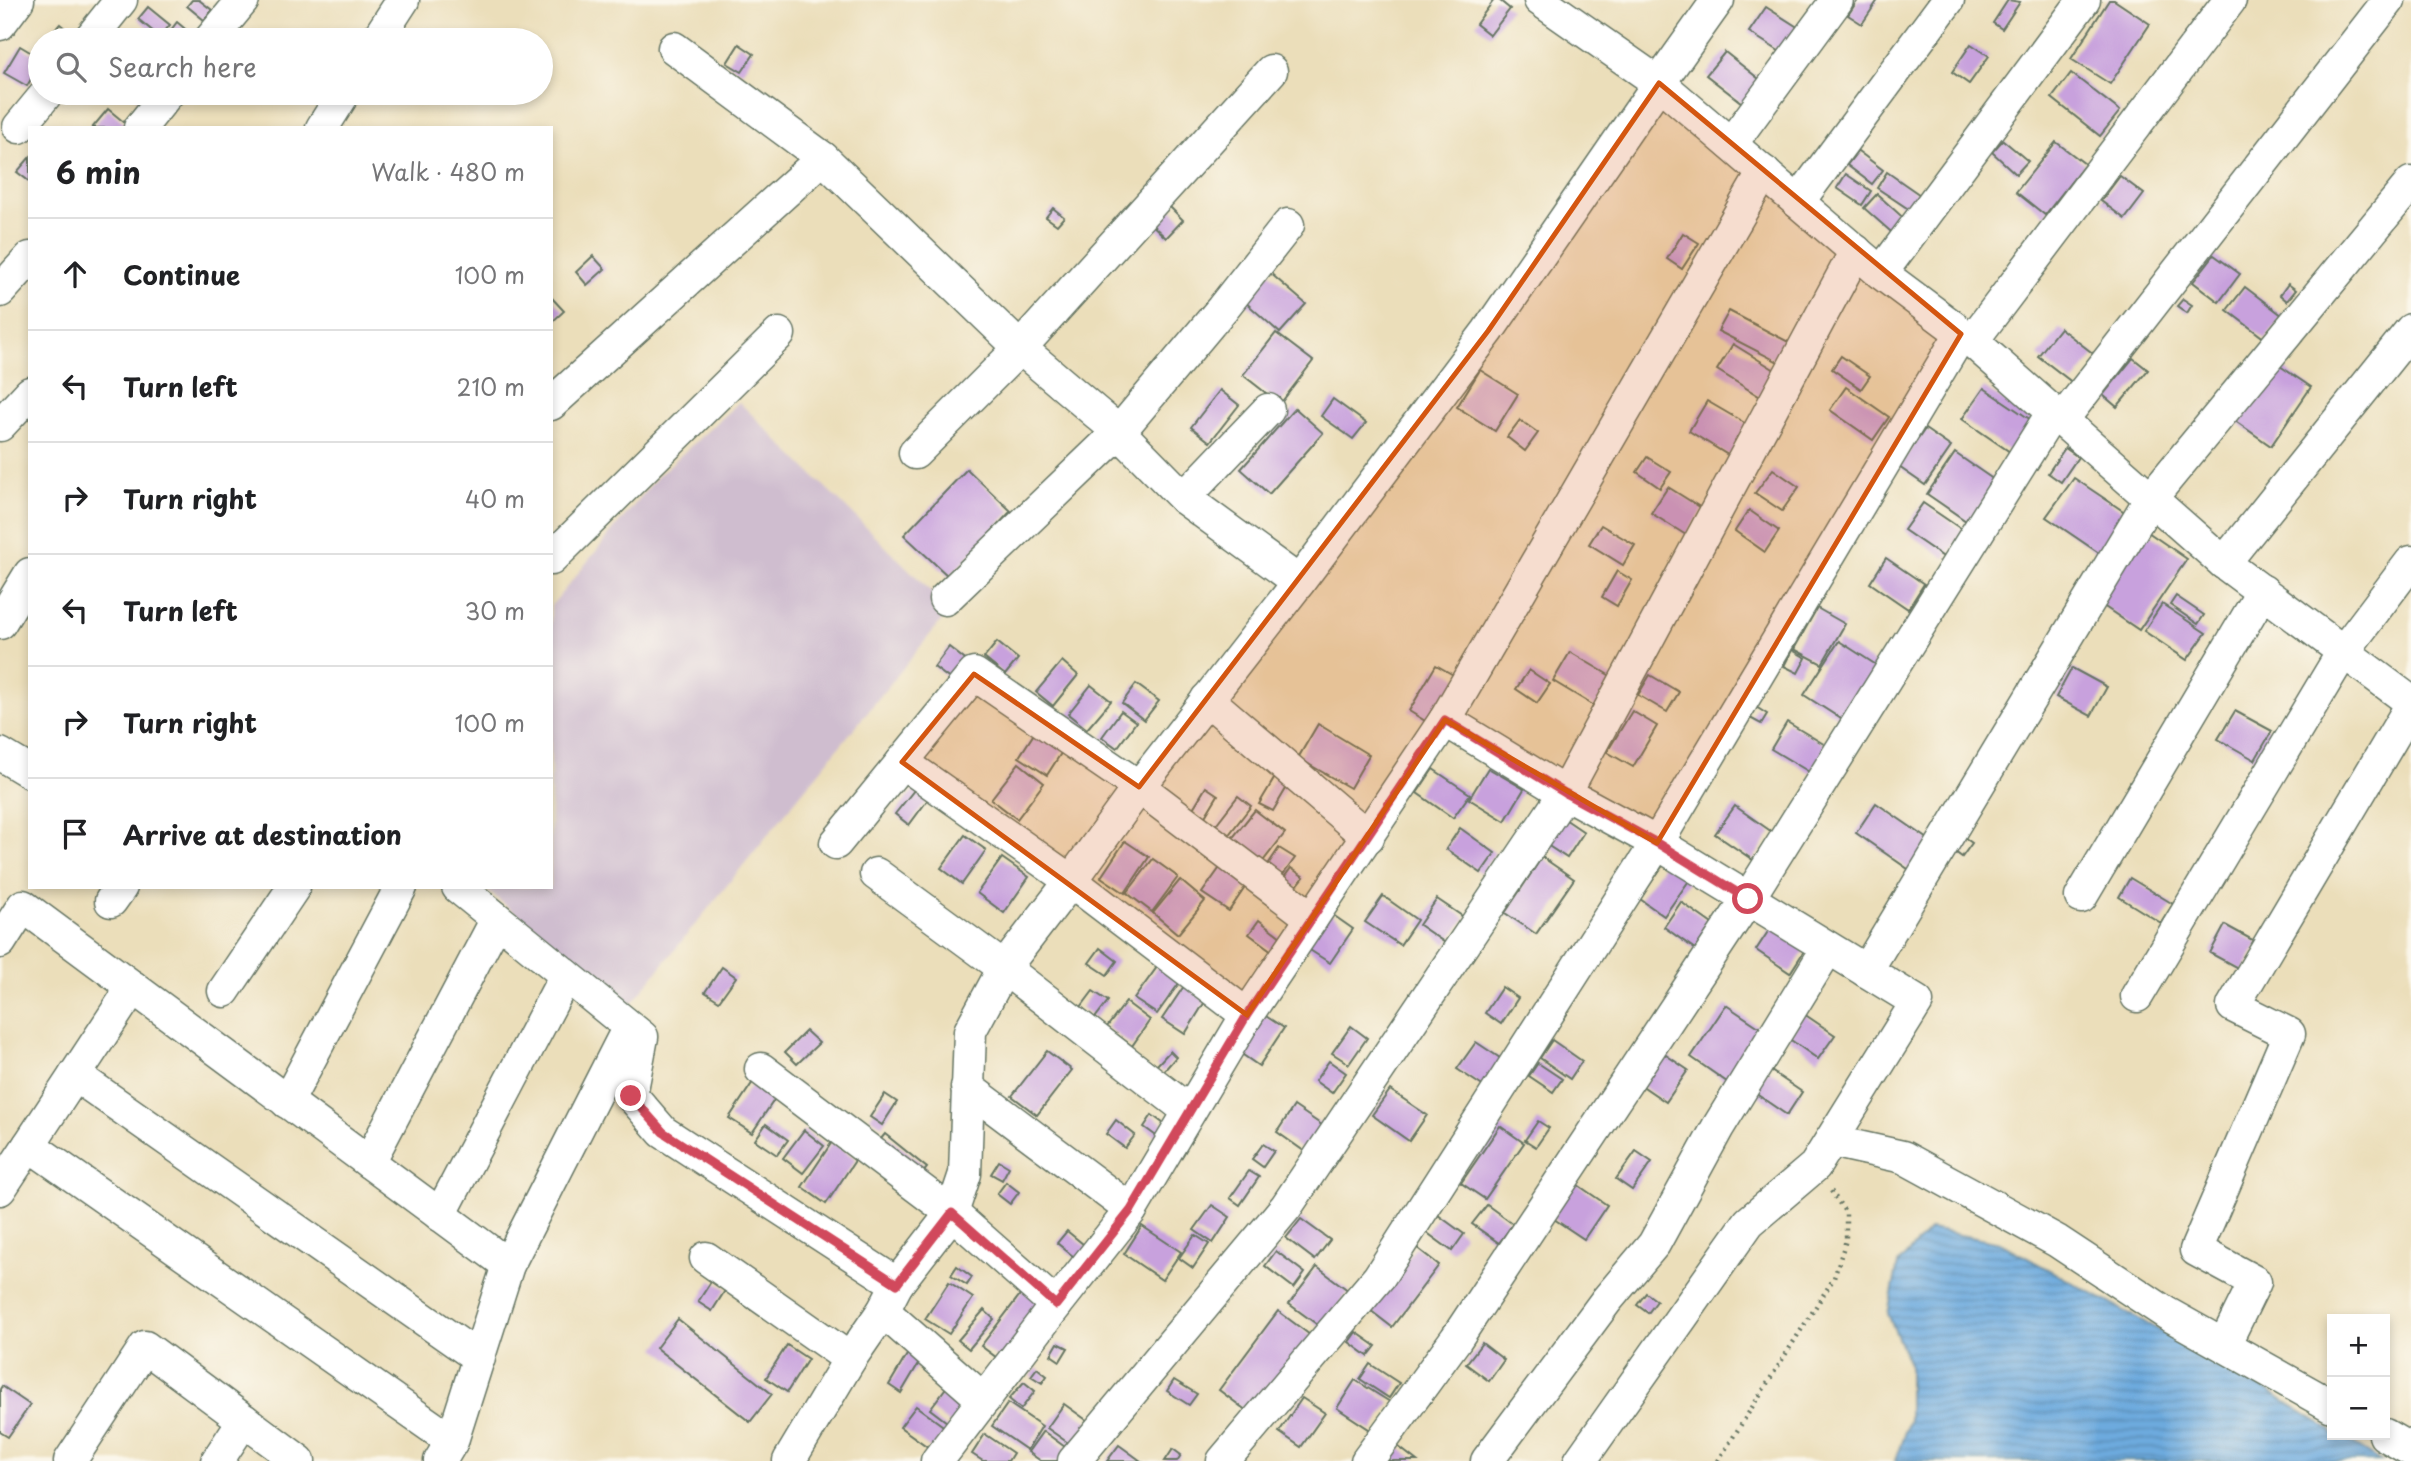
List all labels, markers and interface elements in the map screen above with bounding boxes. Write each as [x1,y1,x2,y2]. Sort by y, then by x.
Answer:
search box [28,28,553,105]
text: Search here [108,47,257,86]
icon: search [52,48,90,86]
text: 6 min [56,149,141,194]
text: Walk · 480 m [371,154,525,189]
icon: ahead [56,255,94,293]
text: Continue [123,255,240,294]
text: 100 m [455,257,525,292]
icon: left [56,367,94,405]
text: Turn left [123,367,238,406]
text: 210 m [457,369,525,404]
icon: right [56,479,94,517]
text: Turn right [123,479,257,518]
text: 40 m [465,481,525,516]
icon: left [56,591,94,629]
text: Turn left [123,591,238,630]
text: 30 m [464,593,525,628]
icon: right [56,703,94,741]
text: Turn right [123,703,257,742]
text: 100 m [455,705,525,740]
icon: arrive [56,815,94,853]
text: Arrive at destination [123,815,402,854]
route start [1732,883,1763,914]
route end [615,1080,646,1111]
map controls [2327,1314,2390,1440]
button: + [2327,1314,2390,1377]
button: − [2327,1377,2390,1440]

